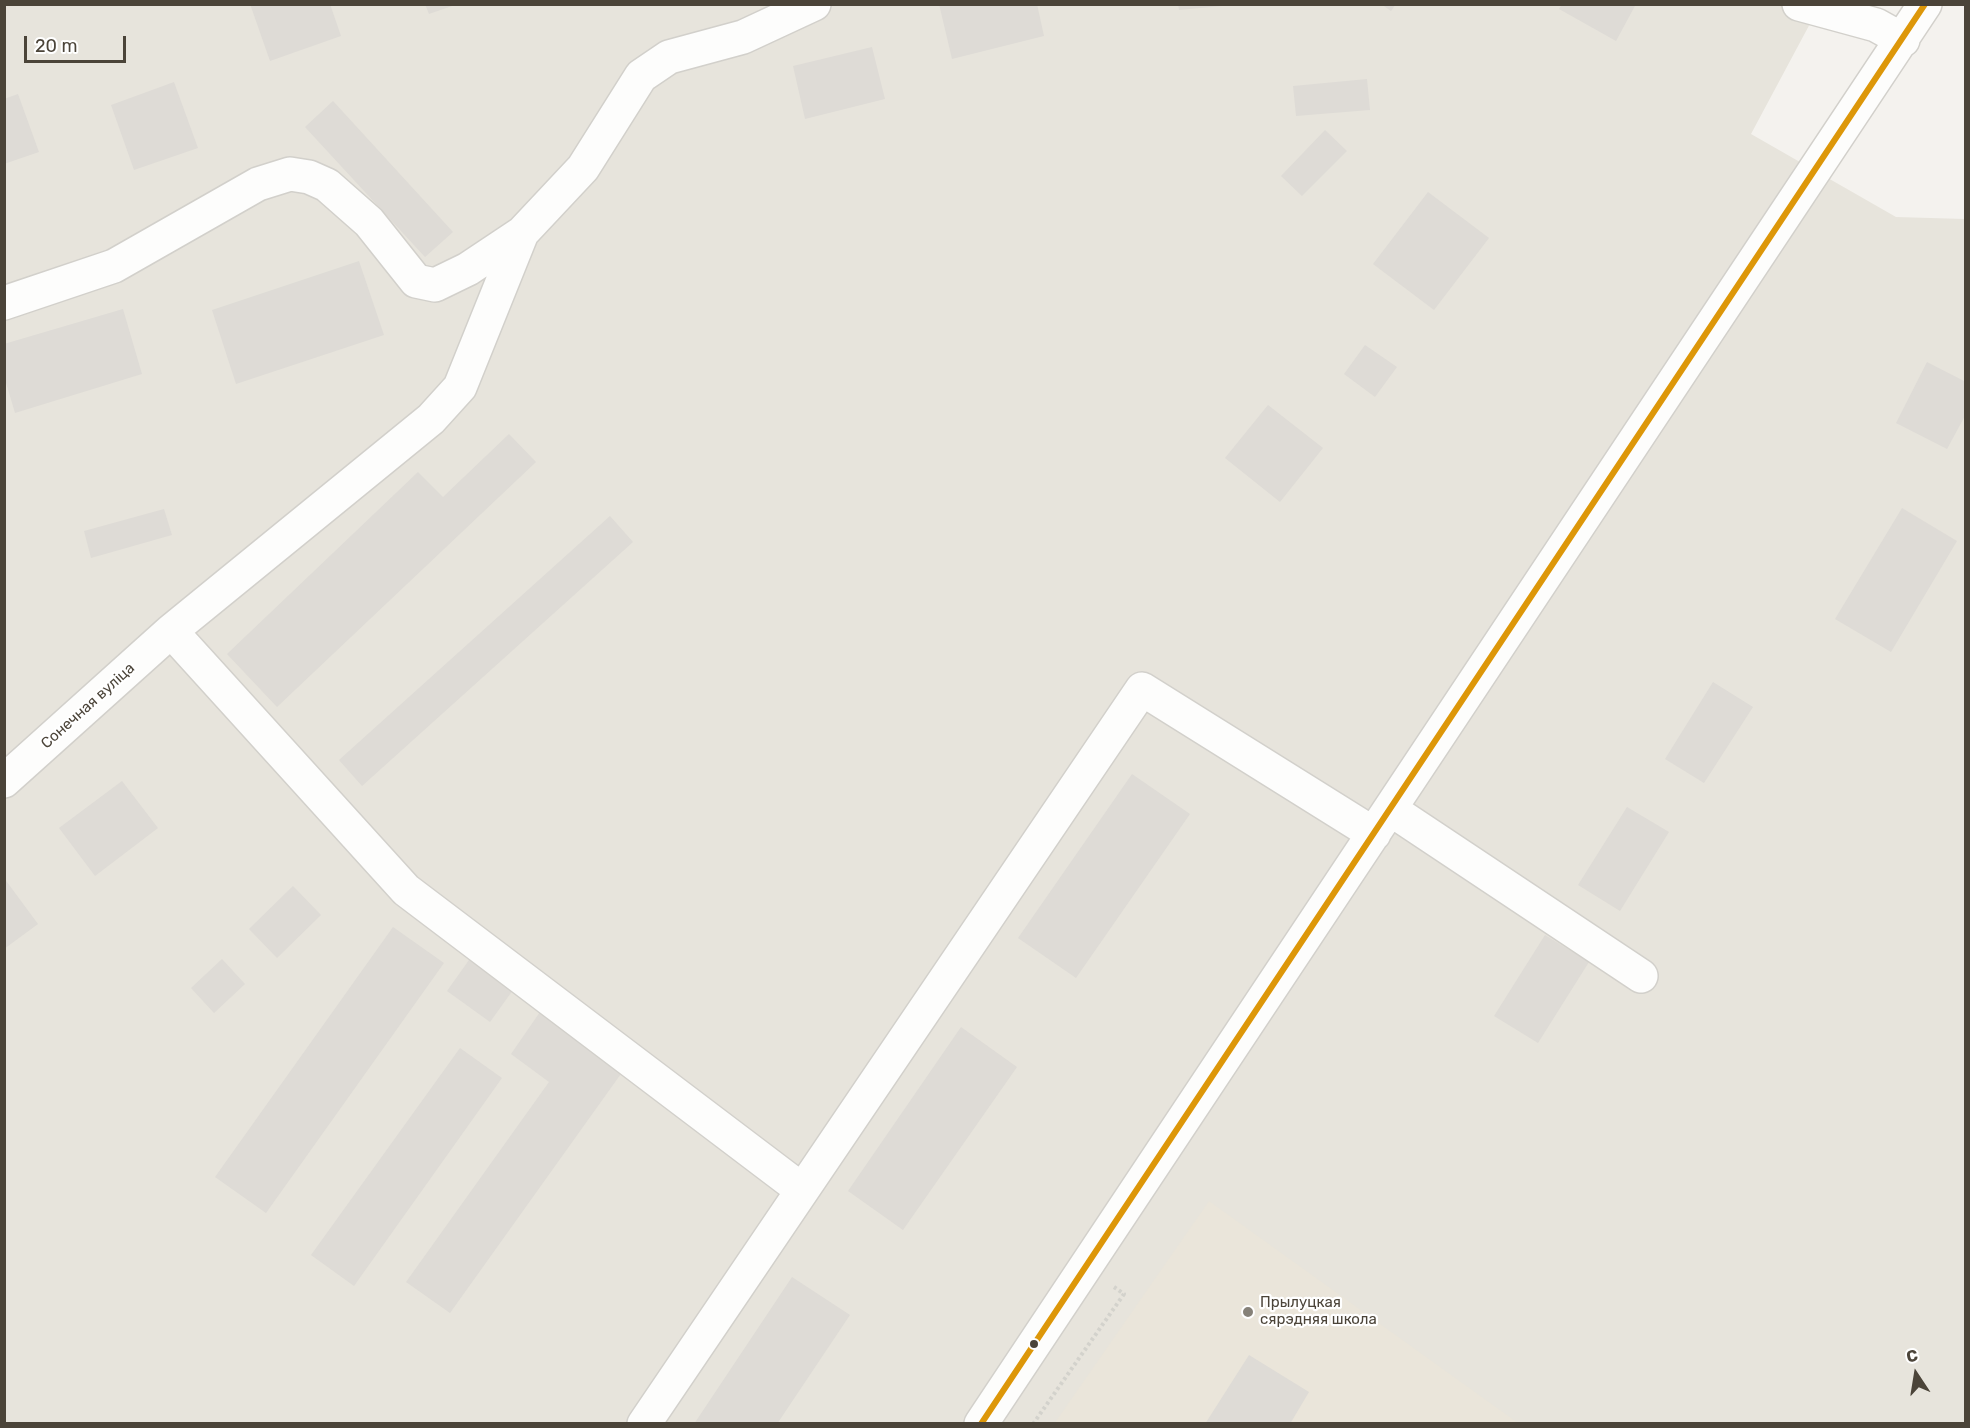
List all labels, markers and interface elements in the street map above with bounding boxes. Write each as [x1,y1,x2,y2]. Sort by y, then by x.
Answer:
scale bar [27,24,129,62]
text: 20 m [35,35,77,57]
street label: Сонечная вуліца [37,659,139,753]
place label: Прылуцкая сярэдняя школа [1260,1294,1377,1329]
marker: Прылуцкая сярэдняя школа [1241,1305,1255,1319]
unlabelled marker [1028,1338,1040,1350]
north arrow [1886,1344,1946,1404]
text: С [1905,1345,1920,1366]

